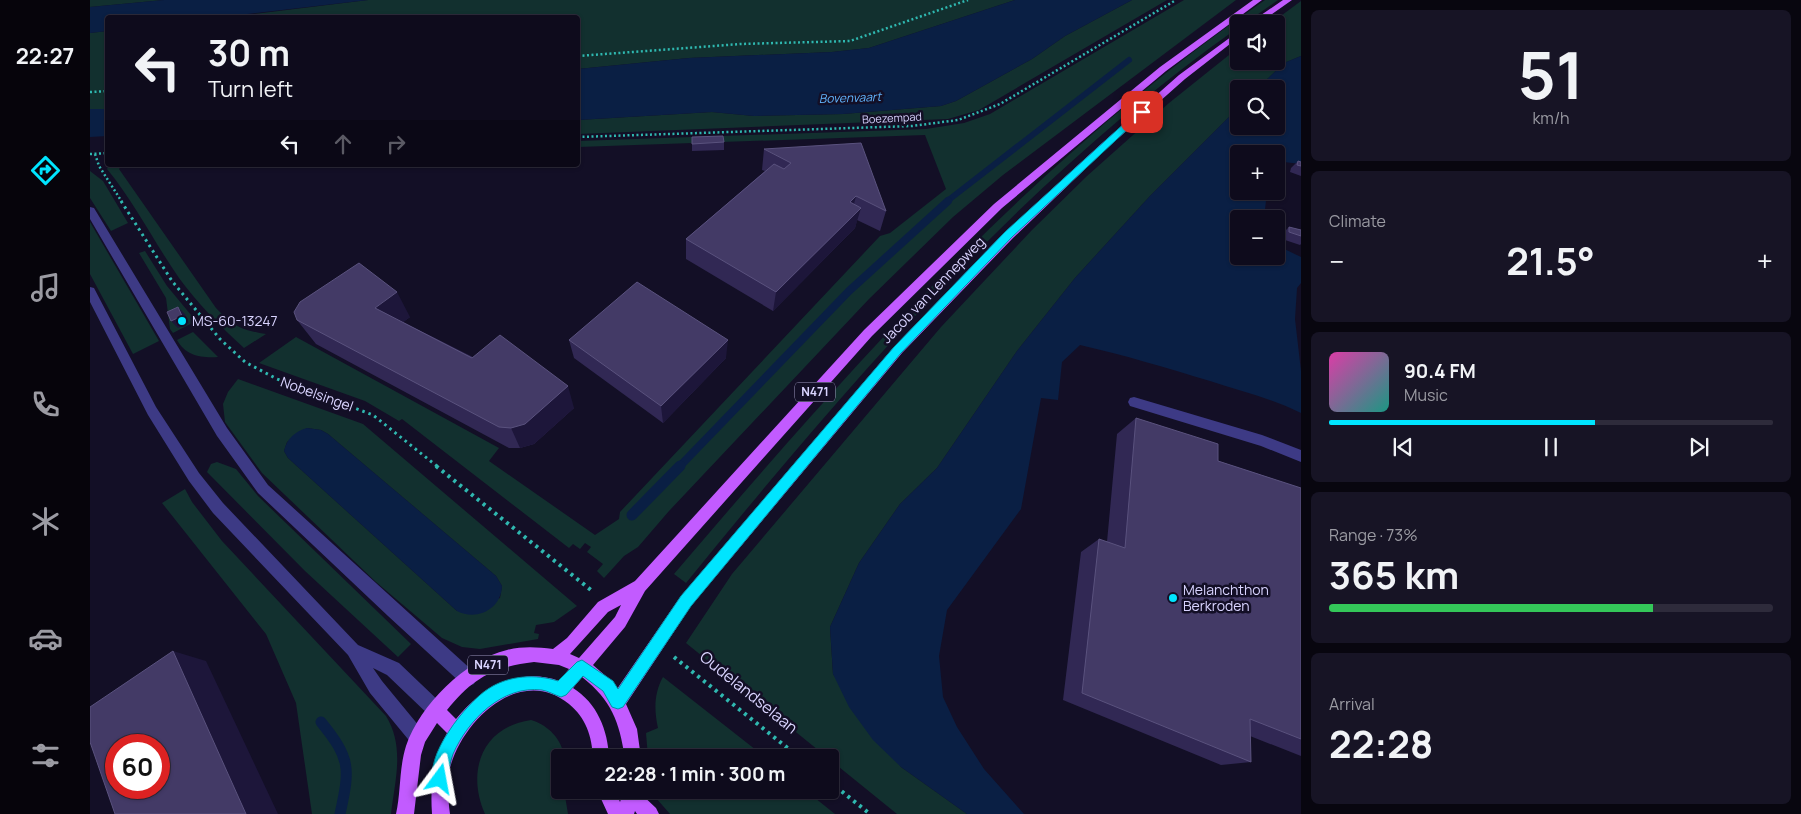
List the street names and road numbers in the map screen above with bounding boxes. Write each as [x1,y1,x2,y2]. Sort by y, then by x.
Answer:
street label: Boezempad [862,108,922,127]
street label: Jacob van Lennepweg [877,232,989,347]
street label: Nobelsingel [278,372,356,416]
road number: N471 [795,382,835,402]
street label: Oudelandselaan [695,646,803,738]
road number: N471 [468,656,508,674]

